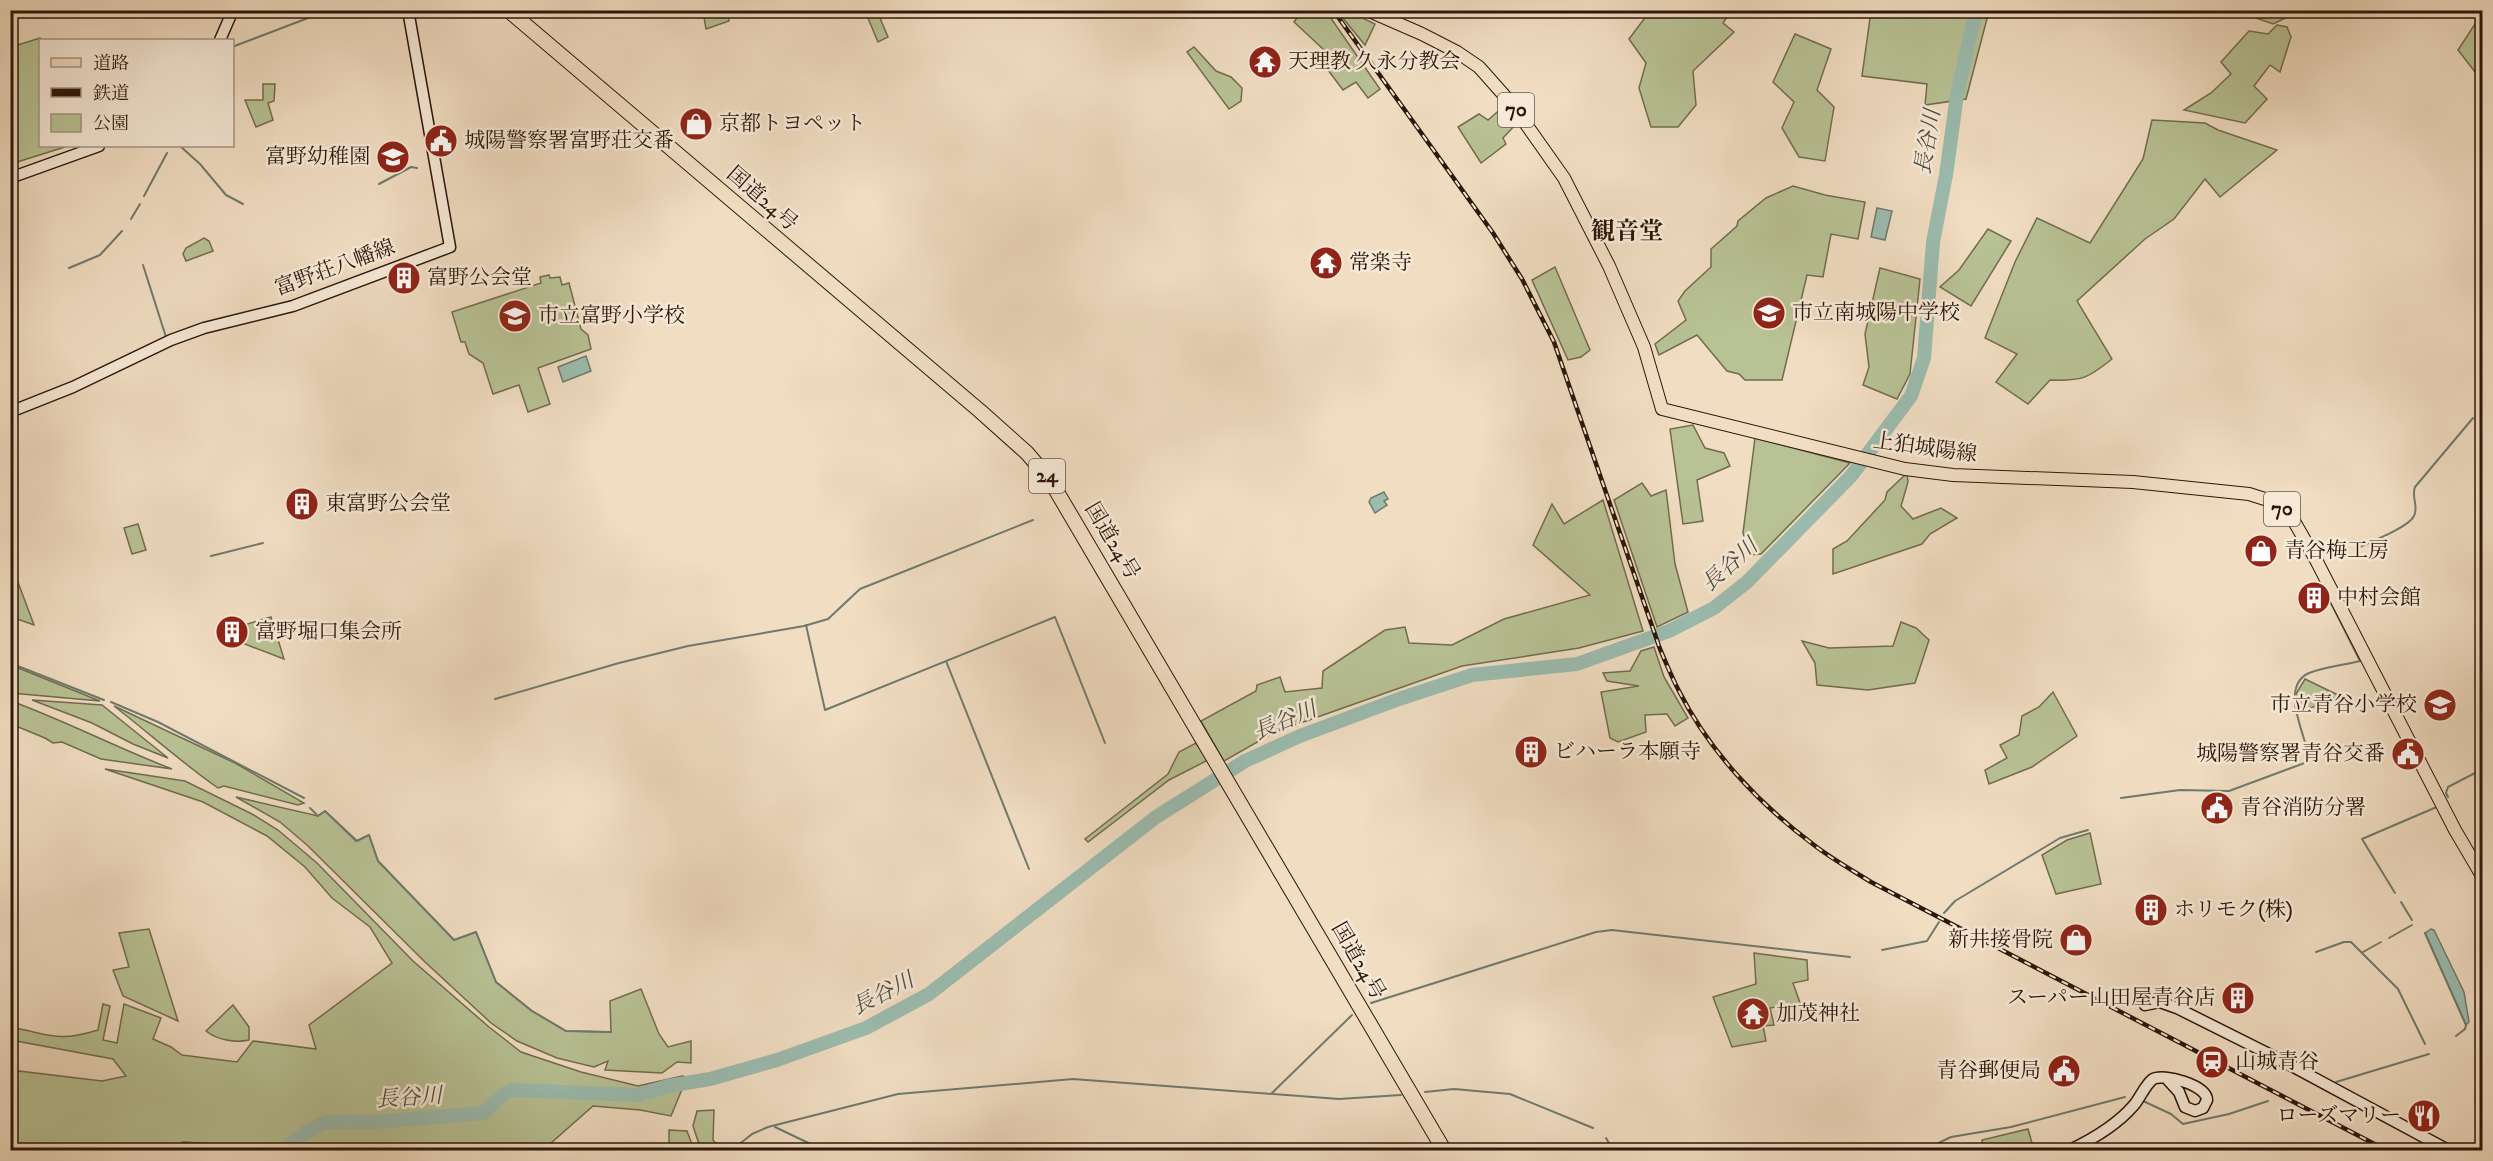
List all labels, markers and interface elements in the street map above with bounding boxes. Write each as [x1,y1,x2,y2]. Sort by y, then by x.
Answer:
legend [39,39,234,147]
temple icon: 天理教 久永分教会 [1247,44,1283,80]
place label: 天理教 久永分教会 [1288,49,1461,75]
text: 道路 [93,53,129,75]
text: 鉄道 [93,83,129,105]
road number: 70 [1498,93,1534,127]
water label: 長谷川 [1910,105,1947,177]
shop icon: 京都トヨペット [678,106,714,142]
place label: 京都トヨペット [719,111,866,137]
text: 公園 [93,113,129,135]
public building icon: 城陽警察署富野荘交番 [423,123,459,159]
place label: 城陽警察署富野荘交番 [464,128,674,154]
school or university icon: 富野幼稚園 [375,139,411,175]
place label: 富野幼稚園 [265,144,370,170]
street label: 国道24号 [721,161,803,237]
district label: 観音堂 [1591,217,1663,247]
street label: 富野荘八幡線 [271,234,399,302]
temple icon: 常楽寺 [1308,245,1344,281]
place label: 常楽寺 [1349,250,1412,276]
building icon: 富野公会堂 [386,260,422,296]
place label: 富野公会堂 [427,265,532,291]
school or university icon: 市立南城陽中学校 [1751,295,1787,331]
school or university icon: 市立富野小学校 [497,298,533,334]
place label: 市立南城陽中学校 [1792,300,1960,326]
place label: 市立富野小学校 [538,303,685,329]
street label: 上狛城陽線 [1871,428,1979,468]
road number: 24 [1029,459,1065,493]
building icon: 東富野公会堂 [284,486,320,522]
place label: 東富野公会堂 [325,491,451,517]
road number: 70 [2264,492,2300,526]
street label: 国道24号 [1079,498,1145,584]
water label: 長谷川 [1696,532,1765,597]
shop icon: 青谷梅工房 [2243,533,2279,569]
place label: 青谷梅工房 [2284,538,2389,564]
building icon: 中村会館 [2296,580,2332,616]
place label: 中村会館 [2337,585,2421,611]
building icon: 富野堀口集会所 [214,614,250,650]
place label: 富野堀口集会所 [255,619,402,645]
school or university icon: 市立青谷小学校 [2422,687,2458,723]
place label: 市立青谷小学校 [2270,692,2417,718]
water label: 長谷川 [1249,695,1322,746]
building icon: ビハーラ本願寺 [1513,734,1549,770]
public building icon: 城陽警察署青谷交番 [2390,736,2426,772]
place label: ビハーラ本願寺 [1554,739,1701,765]
place label: 城陽警察署青谷交番 [2196,741,2385,767]
public building icon: 青谷消防分署 [2199,790,2235,826]
place label: 青谷消防分署 [2240,795,2366,821]
building icon: ホリモク(株) [2133,892,2169,928]
place label: ホリモク(株) [2174,897,2293,923]
street label: 国道24号 [1325,918,1391,1004]
shop icon: 新井接骨院 [2058,922,2094,958]
place label: 新井接骨院 [1948,927,2053,953]
water label: 長谷川 [847,966,920,1021]
building icon: スーパー山田屋青谷店 [2220,980,2256,1016]
place label: スーパー山田屋青谷店 [2007,985,2215,1011]
temple icon: 加茂神社 [1735,996,1771,1032]
place label: 加茂神社 [1776,1001,1860,1027]
station icon: 山城青谷 [2194,1044,2230,1080]
place label: 山城青谷 [2235,1049,2319,1075]
public building icon: 青谷郵便局 [2046,1053,2082,1089]
place label: 青谷郵便局 [1936,1058,2041,1084]
water label: 長谷川 [375,1082,445,1114]
restaurant icon: ローズマリー [2406,1098,2442,1134]
place label: ローズマリー [2276,1103,2401,1129]

